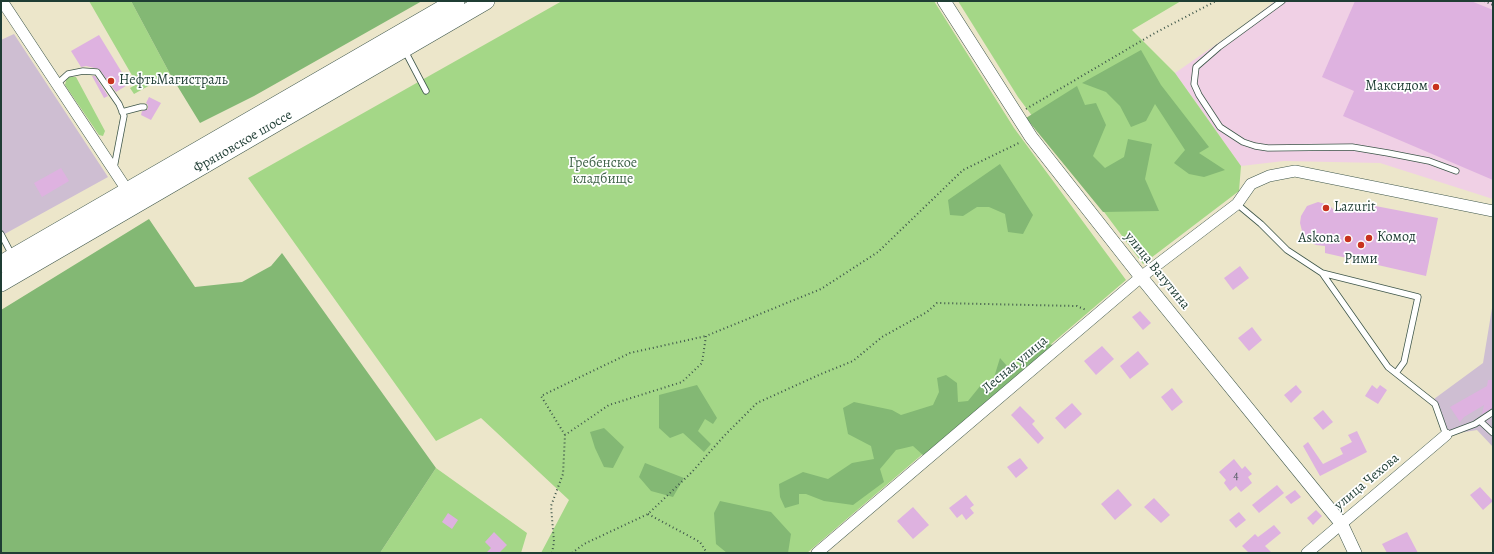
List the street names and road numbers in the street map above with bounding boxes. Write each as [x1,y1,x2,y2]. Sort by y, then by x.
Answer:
street label: Фряновское шоссе [191,107,295,177]
street label: улица Ватутина [1121,229,1193,313]
street label: Лесная улица [979,332,1051,398]
street label: улица Чехова [1331,450,1403,514]

